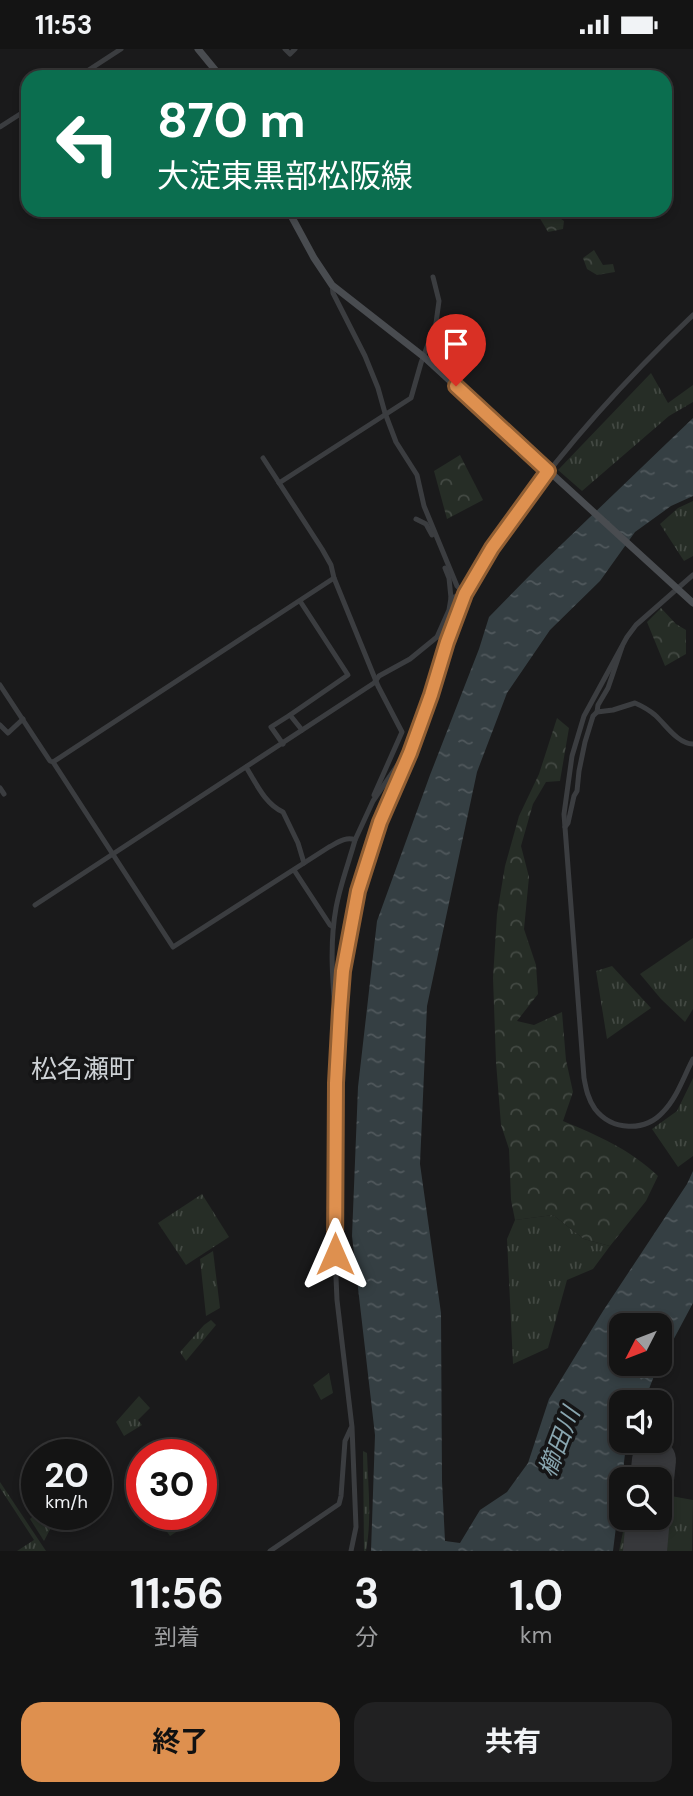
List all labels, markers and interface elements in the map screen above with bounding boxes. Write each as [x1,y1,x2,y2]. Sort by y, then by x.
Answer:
text: 11:53 [35,8,92,42]
text: 870 m [157,88,306,152]
icon: left [42,98,133,189]
text: 大淀東黒部松阪線 [157,155,413,197]
pin [426,314,486,386]
icon: arrive [437,325,475,363]
district label: 松名瀬町 [31,1052,135,1086]
position arrow [298,1217,372,1291]
north arrow [609,1313,672,1375]
map controls [609,1313,672,1530]
button: sound [609,1390,672,1453]
water label: 櫛田川 [532,1400,587,1481]
speed limit sign: 30 [126,1439,217,1530]
text: 20 [44,1452,89,1498]
button: search [609,1467,672,1530]
text: km/h [45,1490,88,1514]
text: 11:56 [130,1566,224,1621]
text: 3 [354,1566,379,1621]
text: 1.0 [509,1568,563,1623]
text: km [520,1620,552,1650]
text: 到着 [154,1622,200,1652]
text: 分 [355,1622,378,1652]
button: 終了 [21,1702,340,1782]
button: 共有 [354,1702,672,1782]

